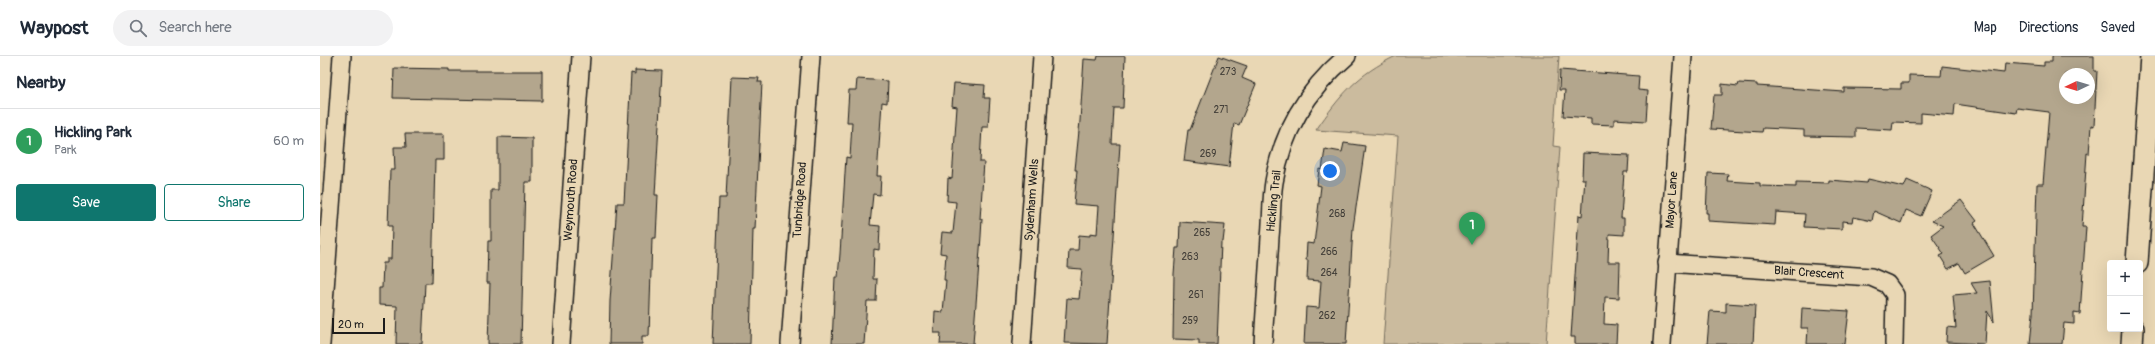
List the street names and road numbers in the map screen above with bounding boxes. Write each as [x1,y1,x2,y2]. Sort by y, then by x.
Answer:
street label: Weymouth Road [561,158,581,242]
street label: Sydenham Wells [1022,158,1042,242]
street label: Tunbridge Road [790,161,810,239]
street label: Hickling Trail [1263,169,1285,233]
street label: Mayor Lane [1663,171,1681,229]
street label: Blair Crescent [1773,263,1845,283]

